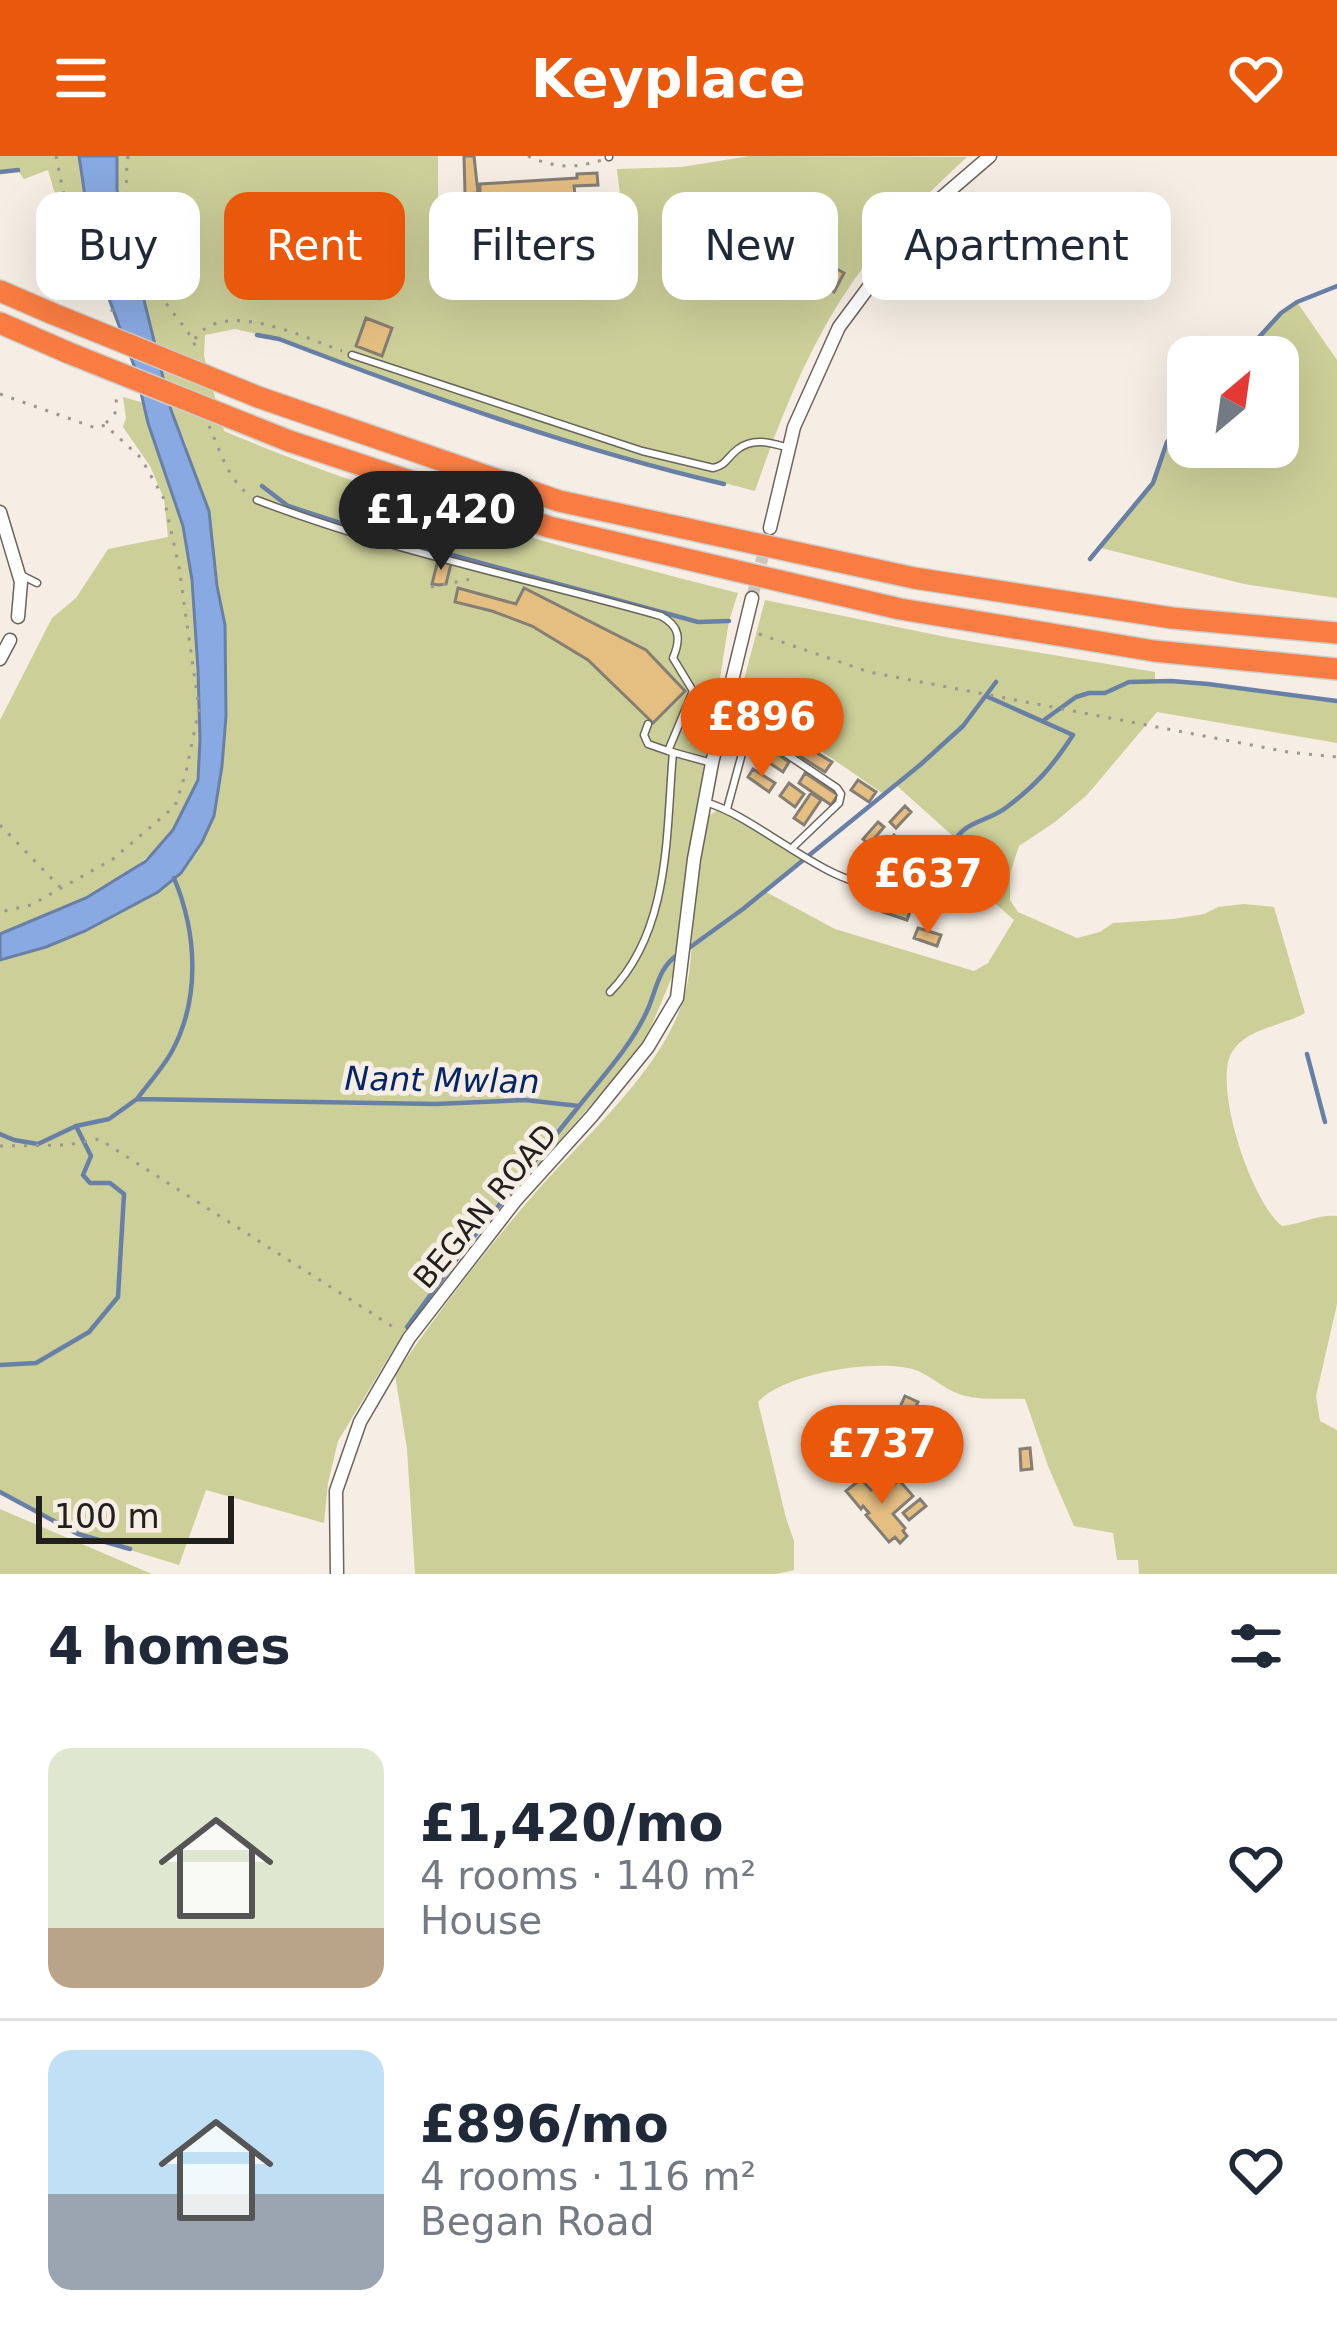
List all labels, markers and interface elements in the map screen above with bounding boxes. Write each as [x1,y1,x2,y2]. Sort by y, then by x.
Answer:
icon: menu [48,45,114,111]
icon: heart [1223,45,1289,111]
text: Keyplace [531,47,806,110]
chip: Buy [36,192,200,300]
chip: Rent [224,192,405,300]
chip: Filters [429,192,638,300]
chip: New [662,192,838,300]
chip: Apartment [862,192,1171,300]
north arrow [1167,336,1299,468]
map controls [1167,336,1299,468]
pin: £1,420 [343,471,539,573]
text: £1,420 [366,487,516,532]
pin: £896 [691,678,833,780]
text: £896 [708,694,816,739]
pin: £637 [857,835,999,937]
text: £637 [874,851,982,896]
water label: Nant Mwlan [344,1059,540,1101]
street label: BEGAN ROAD [406,1117,564,1295]
pin: £737 [811,1405,953,1507]
text: £737 [828,1421,936,1466]
scale bar [36,1490,234,1543]
text: 100 m [54,1497,160,1536]
icon: filters [1223,1613,1289,1679]
text: 4 homes [48,1617,291,1676]
text: £1,420/mo [420,1794,724,1853]
icon: home [144,1796,288,1940]
icon: heart [1223,1835,1289,1901]
text: 4 rooms · 140 m² [420,1853,756,1898]
text: House [420,1898,542,1943]
text: £896/mo [420,2095,669,2154]
icon: home [144,2098,288,2242]
icon: heart [1223,2137,1289,2203]
text: 4 rooms · 116 m² [420,2154,756,2199]
text: Began Road [420,2199,654,2244]

